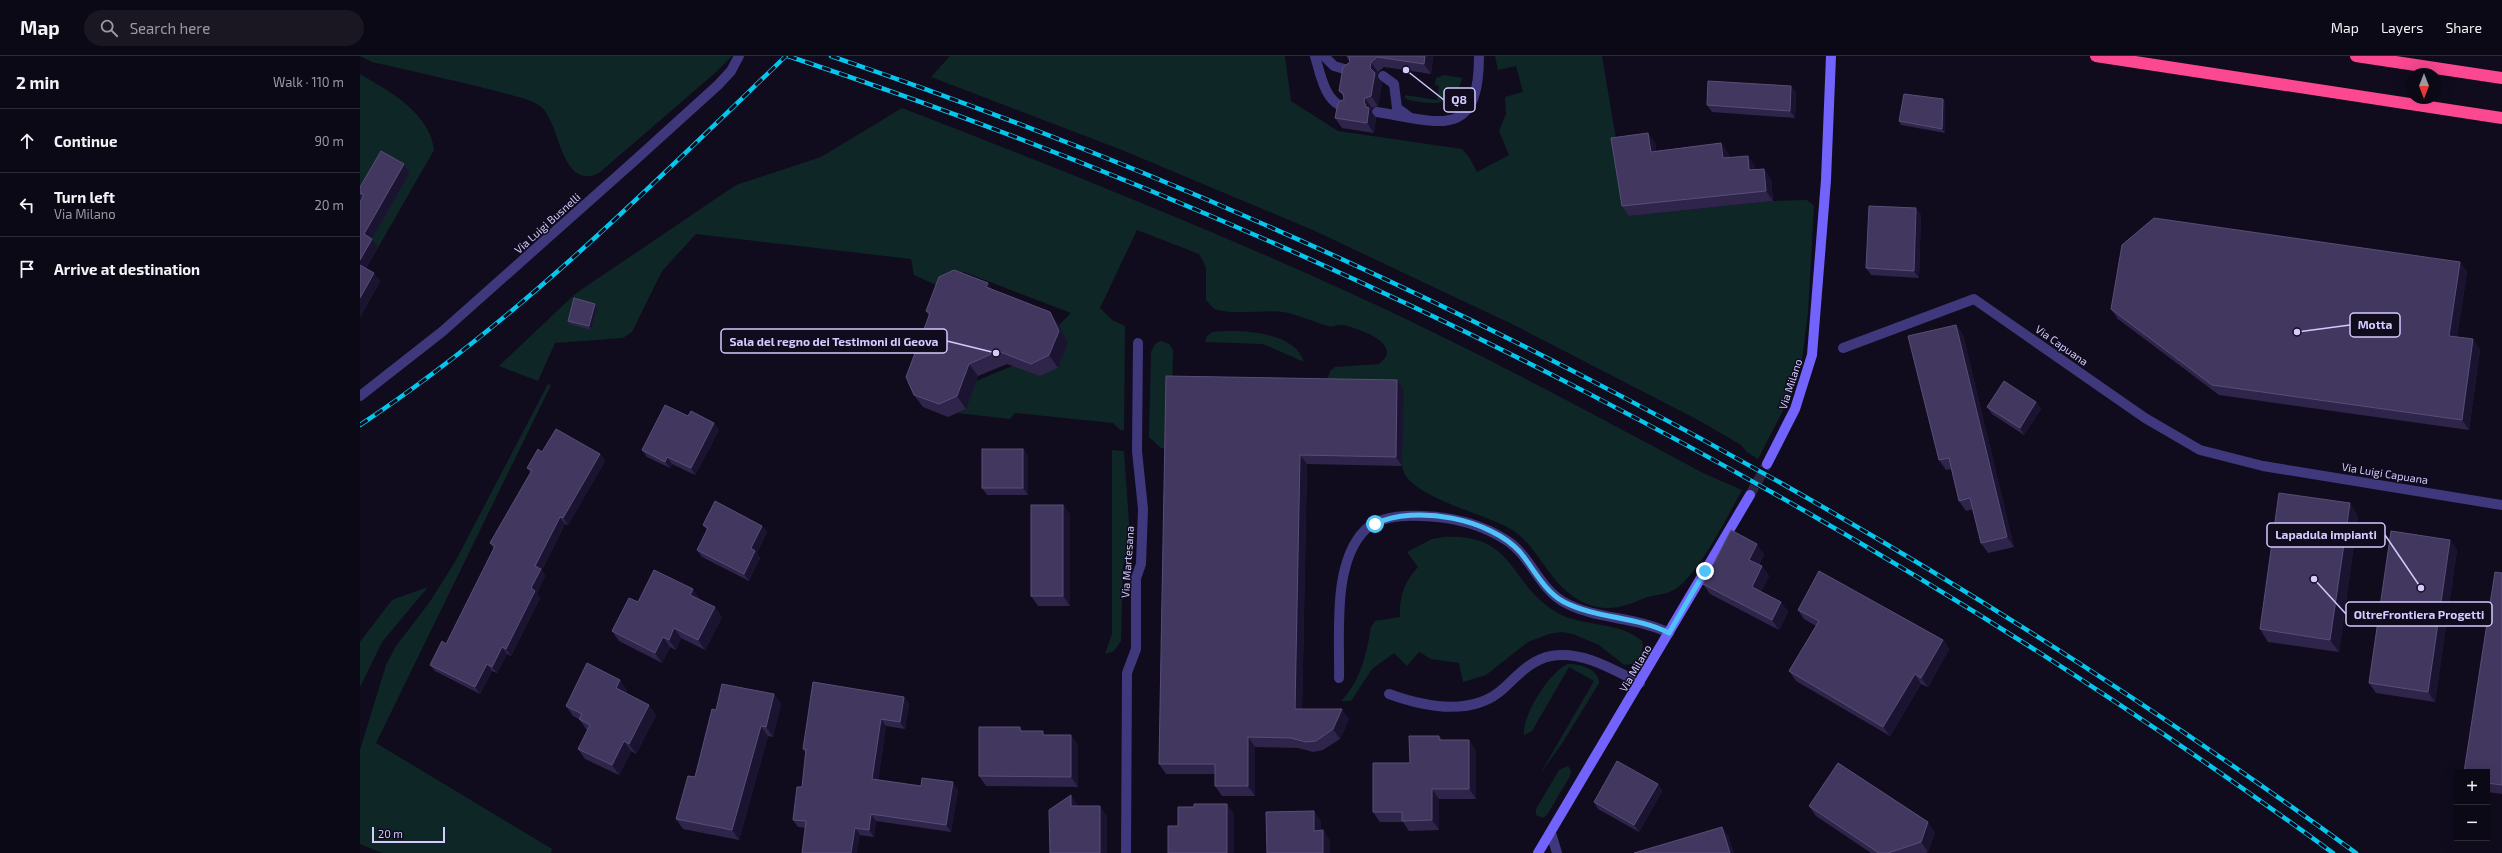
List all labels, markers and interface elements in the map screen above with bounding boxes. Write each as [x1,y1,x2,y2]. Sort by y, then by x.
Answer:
search box [84,10,364,46]
text: Map [20,16,60,39]
icon: search [98,17,120,39]
text: Search here [130,19,210,37]
text: Map [2331,19,2359,36]
text: Layers [2381,19,2423,36]
text: Share [2445,19,2482,36]
north arrow [2406,68,2442,104]
text: 2 min [16,72,59,92]
text: Walk · 110 m [273,74,344,90]
callout: Q8 [1444,88,1475,112]
text: Q8 [1451,92,1467,107]
icon: ahead [16,130,38,152]
text: Continue [54,132,117,150]
text: 90 m [314,133,344,149]
text: Turn left [54,188,115,206]
street label: Via Luigi Busnelli [511,190,583,256]
icon: left [16,194,38,216]
text: 20 m [315,197,344,213]
text: Via Milano [54,206,116,222]
icon: arrive [16,258,38,280]
text: Arrive at destination [54,260,200,278]
callout: Motta [2350,313,2400,337]
text: Motta [2358,317,2393,331]
street label: Via Capuana [2033,322,2091,368]
callout: Sala del regno dei Testimoni di Geova [721,329,947,353]
text: Sala del regno dei Testimoni di Geova [730,334,939,348]
street label: Via Milano [1776,357,1804,411]
street label: Via Luigi Capuana [2341,460,2429,486]
route start [1366,515,1384,533]
callout: Lapadula impianti [2267,523,2385,547]
street label: Via Martesana [1118,526,1136,598]
text: Lapadula impianti [2275,527,2377,541]
route end [1696,562,1714,580]
callout: OltreFrontiera Progetti [2346,602,2492,626]
text: OltreFrontiera Progetti [2354,607,2484,621]
street label: Via Milano [1616,642,1654,694]
map controls [2454,769,2490,841]
button: + [2454,769,2490,805]
button: − [2454,805,2490,841]
scale bar [372,825,445,844]
text: 20 m [378,827,403,840]

